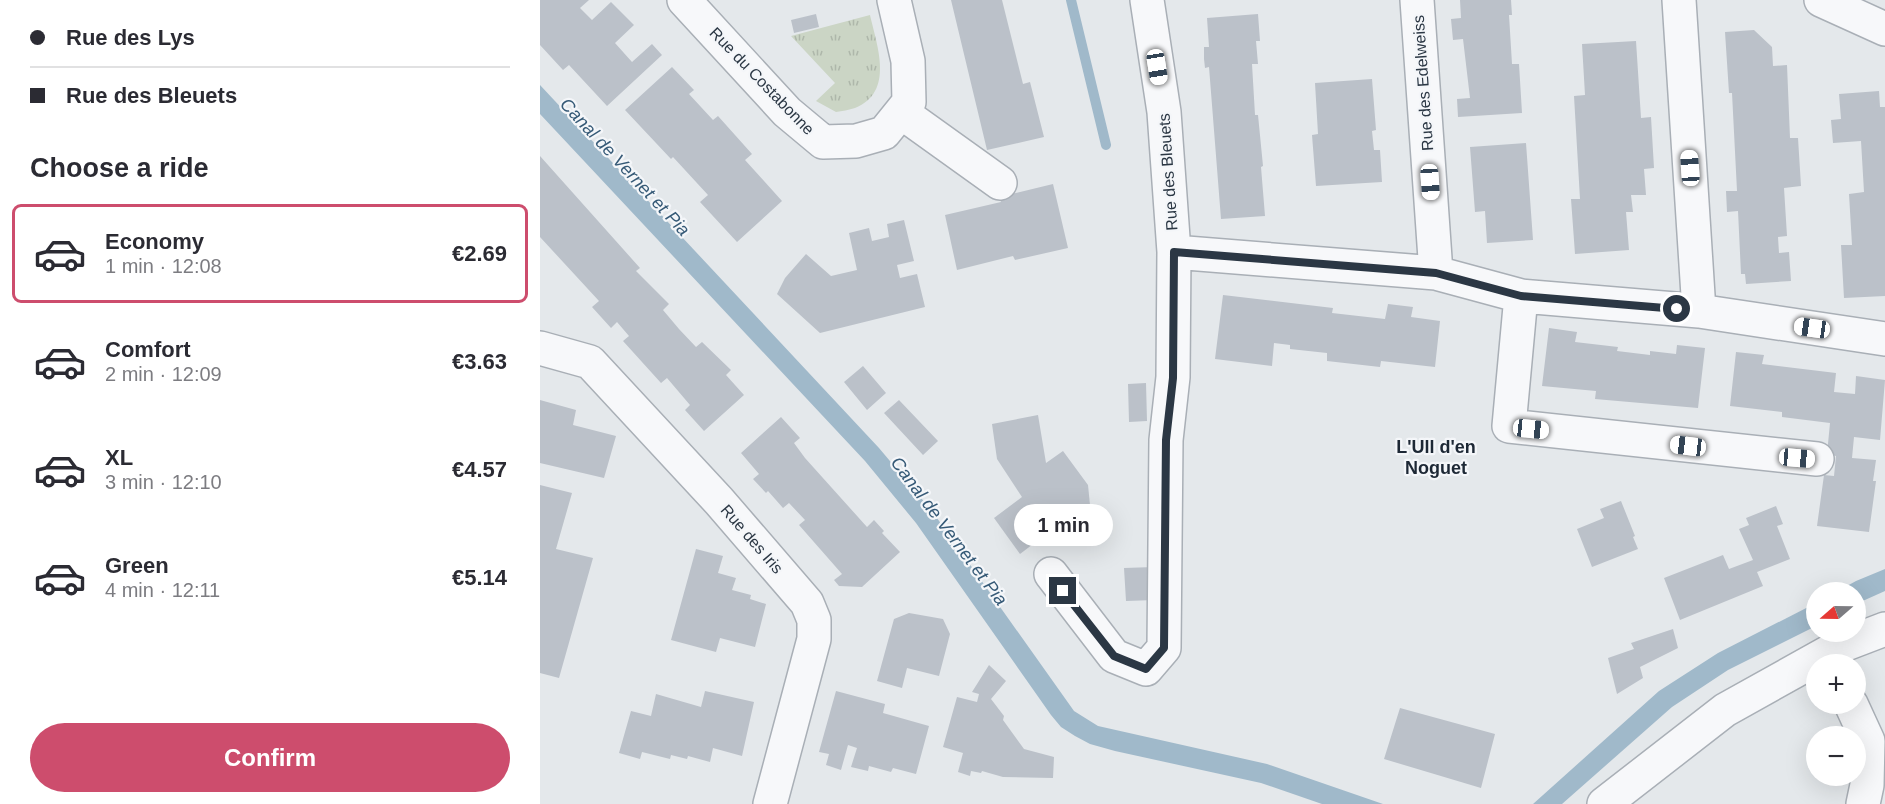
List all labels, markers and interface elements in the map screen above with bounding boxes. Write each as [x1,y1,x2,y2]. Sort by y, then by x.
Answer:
street label: Rue des Edelweiss [1410,15,1436,151]
street label: Rue du Costabonne [706,24,818,138]
text: Rue des Lys [66,25,195,50]
car [1145,48,1169,86]
text: Rue des Bleuets [66,83,237,108]
water label: Canal de Vernet et Pia [556,94,694,240]
street label: Rue des Bleuets [1155,113,1181,231]
car [1680,149,1700,187]
text: Choose a ride [30,153,209,183]
car [1420,163,1440,201]
icon: car [33,227,87,281]
text: Economy [105,229,204,254]
text: €2.69 [452,241,507,266]
text: 1 min · 12:08 [105,255,222,277]
route start [1663,295,1690,322]
car [1793,317,1831,339]
icon: car [33,335,87,389]
text: Comfort [105,337,191,362]
text: €3.63 [452,349,507,374]
text: 2 min · 12:09 [105,363,222,385]
car [1512,418,1550,440]
car [1669,435,1707,457]
district label: L'Ull d'en Noguet [1396,437,1476,478]
icon: car [33,443,87,497]
text: XL [105,445,133,470]
car [1778,447,1816,469]
water label: Canal de Vernet et Pia [887,453,1011,609]
text: €4.57 [452,457,507,482]
text: 3 min · 12:10 [105,471,222,493]
street label: Rue des Iris [718,501,786,577]
callout: 1 min [1014,504,1112,546]
text: 1 min [1037,514,1090,536]
icon: car [33,551,87,605]
text: Green [105,553,169,578]
text: €5.14 [452,565,507,590]
route end [1049,577,1076,604]
text: 4 min · 12:11 [105,579,220,601]
north arrow [1806,582,1866,642]
map controls [1806,582,1866,786]
button: + [1806,654,1866,714]
button: Confirm [30,723,510,792]
button: − [1806,726,1866,786]

